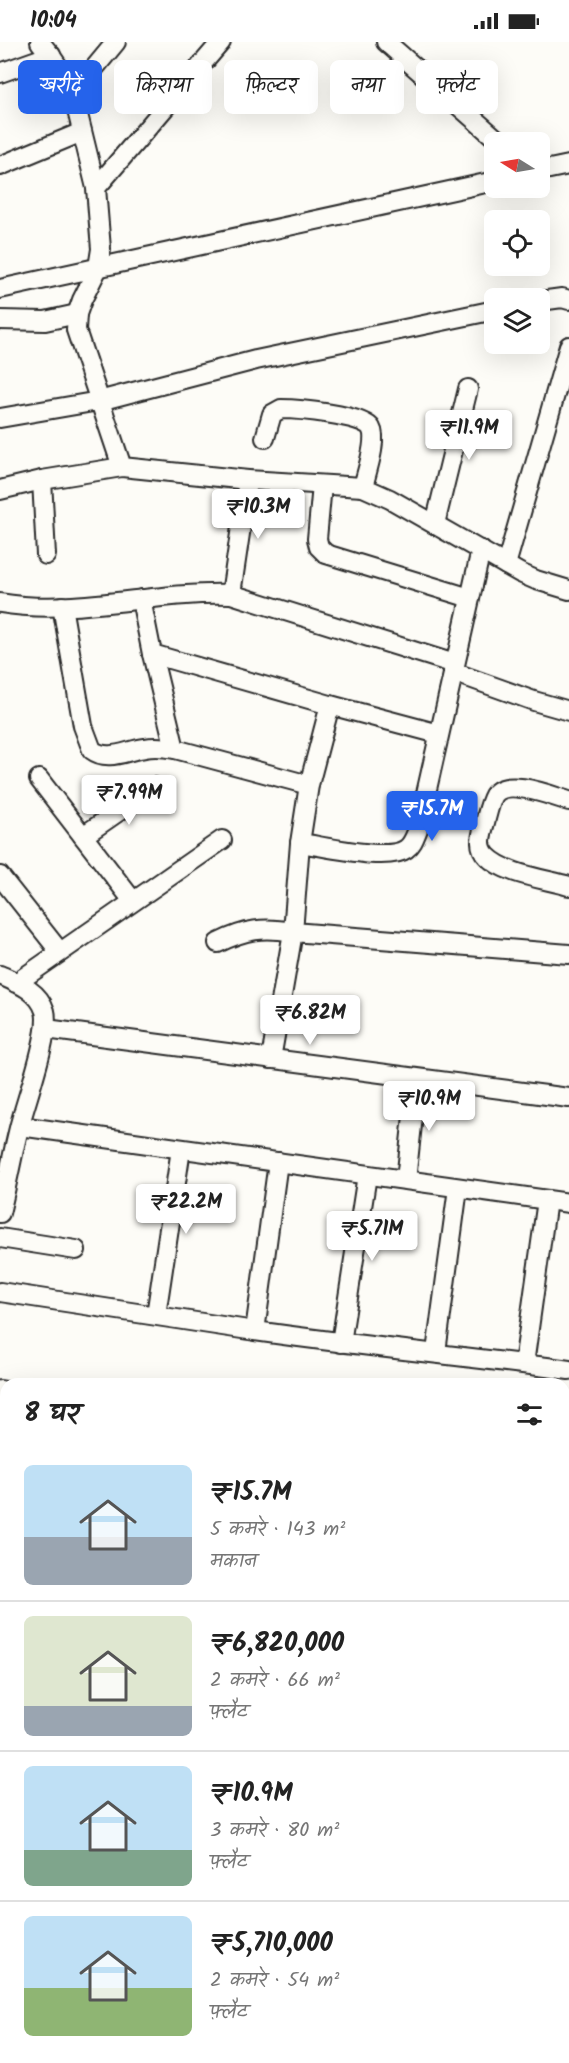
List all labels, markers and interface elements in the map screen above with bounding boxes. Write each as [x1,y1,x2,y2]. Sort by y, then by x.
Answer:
text: 10:04 [30,4,77,39]
chip: खरीदें [18,60,102,114]
chip: किराया [114,60,212,114]
chip: फ़िल्टर [224,60,318,114]
chip: नया [330,60,404,114]
chip: फ़्लैट [416,60,498,114]
north arrow [484,132,550,198]
map controls [484,132,550,354]
button: locate [484,210,550,276]
button: layers [484,288,550,354]
pin: ₹11.9M [420,410,518,461]
text: ₹11.9M [439,413,499,445]
pin: ₹10.3M [209,489,307,540]
text: ₹10.3M [226,492,290,524]
pin: ₹7.99M [80,775,178,826]
text: ₹7.99M [96,778,162,810]
pin: ₹15.7M [383,791,481,842]
text: ₹15.7M [401,794,463,826]
pin: ₹6.82M [261,995,359,1046]
text: ₹6.82M [274,998,346,1030]
pin: ₹10.9M [380,1081,478,1132]
text: ₹10.9M [397,1084,461,1116]
pin: ₹22.2M [137,1184,235,1235]
text: ₹22.2M [150,1187,222,1219]
pin: ₹5.71M [323,1211,421,1262]
text: ₹5.71M [341,1214,403,1246]
text: 8 घर [24,1393,80,1435]
icon: filters [513,1398,546,1431]
text: ₹15.7M [210,1472,292,1514]
icon: home [72,1489,144,1561]
text: 5 कमरे · 143 m² [210,1514,345,1546]
text: मकान [210,1546,257,1578]
text: ₹6,820,000 [210,1623,344,1665]
icon: home [72,1640,144,1712]
text: 2 कमरे · 66 m² [210,1665,340,1697]
text: फ़्लैट [210,1697,248,1729]
text: ₹10.9M [210,1773,293,1815]
icon: home [72,1790,144,1862]
text: 3 कमरे · 80 m² [210,1815,339,1847]
text: फ़्लैट [210,1847,248,1879]
text: ₹5,710,000 [210,1923,333,1965]
icon: home [72,1940,144,2012]
text: 2 कमरे · 54 m² [210,1965,339,1997]
text: फ़्लैट [210,1997,248,2029]

